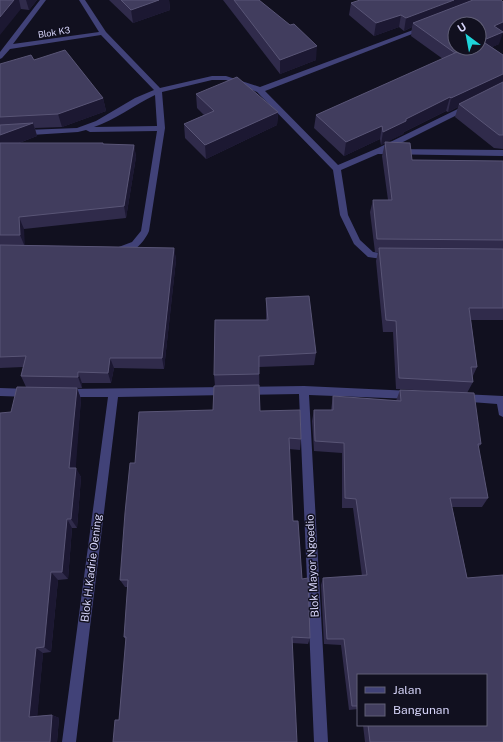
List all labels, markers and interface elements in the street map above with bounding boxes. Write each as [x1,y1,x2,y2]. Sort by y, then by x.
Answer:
north arrow [447,16,487,56]
text: U [455,20,468,35]
street label: Blok K3 [37,24,71,40]
street label: Blok H.Kadrie Oening [78,513,104,623]
street label: Blok Mayor Ngoedio [303,514,321,618]
legend [357,674,487,726]
text: Jalan [393,683,422,697]
text: Bangunan [393,703,449,717]

